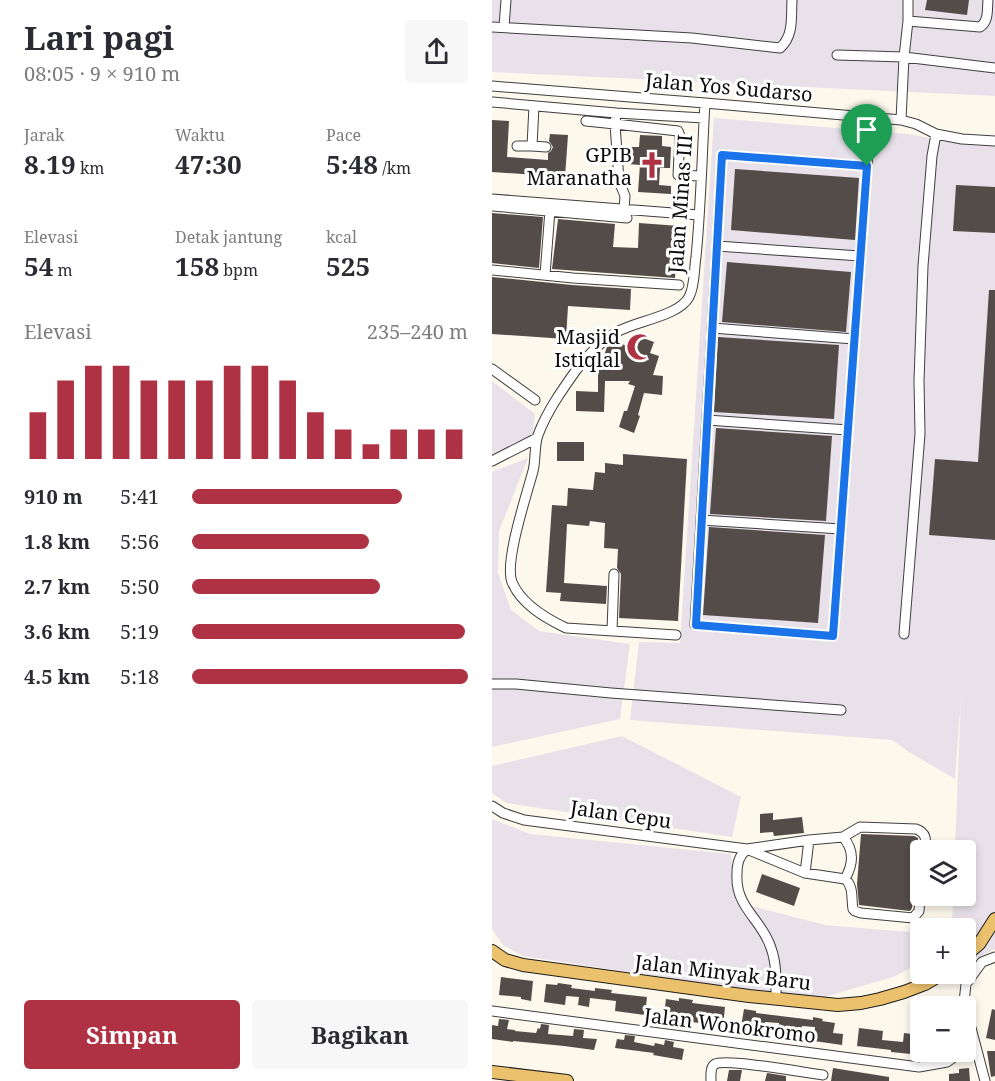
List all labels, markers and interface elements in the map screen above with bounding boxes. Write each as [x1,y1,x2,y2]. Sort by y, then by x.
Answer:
text: Lari pagi [24,15,174,60]
button: share [405,20,468,83]
text: 08:05 · 9 × 910 m [24,60,180,87]
street label: Jalan Yos Sudarso [643,66,814,108]
pin [841,104,892,166]
icon: arrive [850,113,883,146]
text: Jarak [24,124,64,146]
text: Waktu [175,124,225,146]
text: Pace [326,124,361,146]
street label: Jalan Minas III [662,133,698,276]
place label: GPIB Maranatha [527,141,632,191]
text: 8.19 [24,146,76,182]
text: 47:30 [175,146,242,182]
text: 5:48 [326,146,378,182]
church icon: GPIB Maranatha [637,150,667,180]
text: km [76,157,104,179]
text: /km [378,157,411,179]
text: Elevasi [24,226,78,248]
text: Detak jantung [175,226,282,248]
text: kcal [326,226,357,248]
text: 54 [24,248,53,284]
text: 158 [175,248,219,284]
text: 525 [326,248,370,284]
text: m [53,259,73,281]
text: bpm [219,259,258,281]
text: Elevasi [24,318,92,345]
text: 235–240 m [367,318,468,345]
place label: Masjid Istiqlal [554,323,620,373]
mosque icon: Masjid Istiqlal [625,332,655,362]
text: 910 m [24,483,83,510]
text: 5:41 [120,483,159,510]
text: 1.8 km [24,528,90,555]
text: 5:56 [120,528,159,555]
text: 2.7 km [24,573,90,600]
text: 5:50 [120,573,159,600]
text: 3.6 km [24,618,90,645]
text: 5:19 [120,618,159,645]
text: 4.5 km [24,663,90,690]
text: 5:18 [120,663,159,690]
street label: Jalan Cepu [568,793,674,835]
map controls [910,840,976,1062]
button: layers [910,840,976,906]
button: + [910,918,976,984]
street label: Jalan Minyak Baru [632,948,813,996]
button: − [910,996,976,1062]
button: Simpan [24,1000,240,1069]
button: Bagikan [252,1000,468,1069]
street label: Jalan Wonokromo [642,1001,817,1049]

